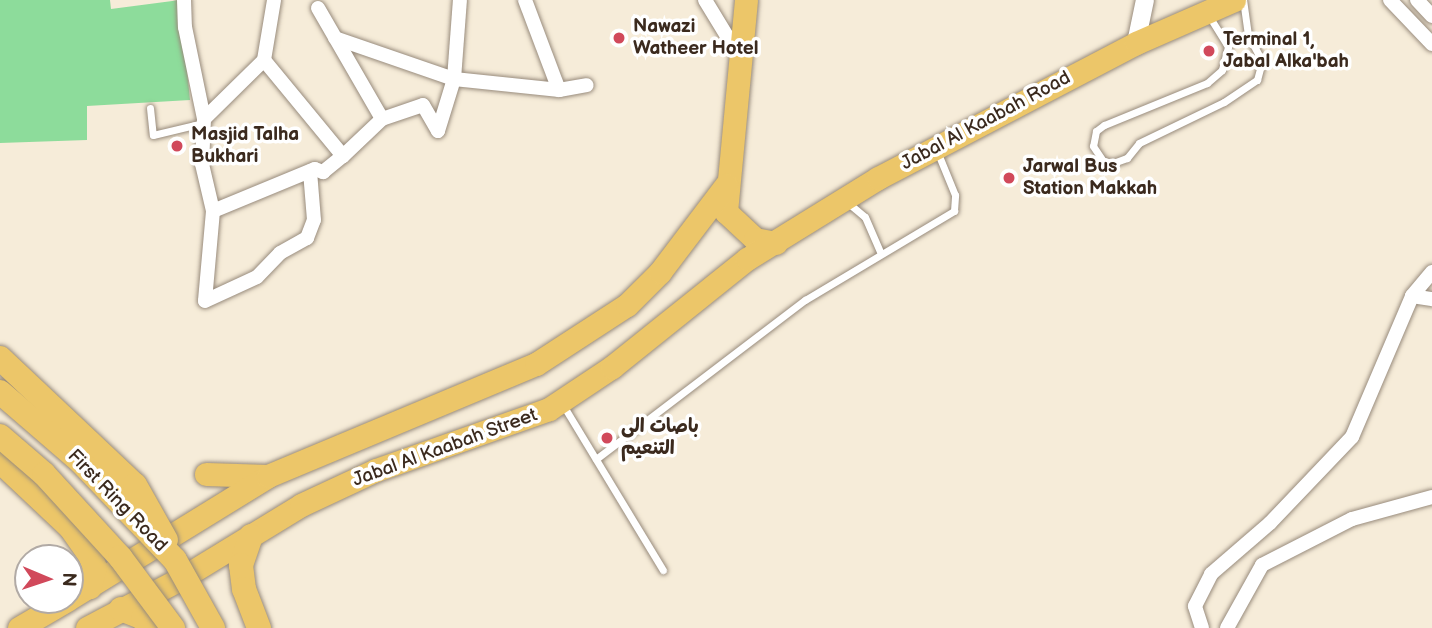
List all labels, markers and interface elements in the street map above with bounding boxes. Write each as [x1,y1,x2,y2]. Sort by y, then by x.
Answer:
place label: Nawazi Watheer Hotel [633,16,758,60]
place label: Terminal 1, Jabal Alka'bah [1223,29,1349,73]
marker: Nawazi Watheer Hotel [611,30,627,46]
marker: Terminal 1, Jabal Alka'bah [1201,43,1217,59]
street label: Jabal Al Kaabah Road [897,67,1075,175]
place label: Masjid Talha Bukhari [191,124,299,168]
marker: Masjid Talha Bukhari [169,138,185,154]
place label: Jarwal Bus Station Makkah [1023,156,1157,200]
marker: Jarwal Bus Station Makkah [1001,170,1017,186]
street label: Jabal Al Kaabah Street [350,404,540,492]
place label: باصات الى التنعيم [621,416,699,460]
marker: باصات الى التنعيم [599,430,615,446]
street label: First Ring Road [62,445,172,557]
north arrow [14,544,84,614]
text: N [57,572,80,587]

